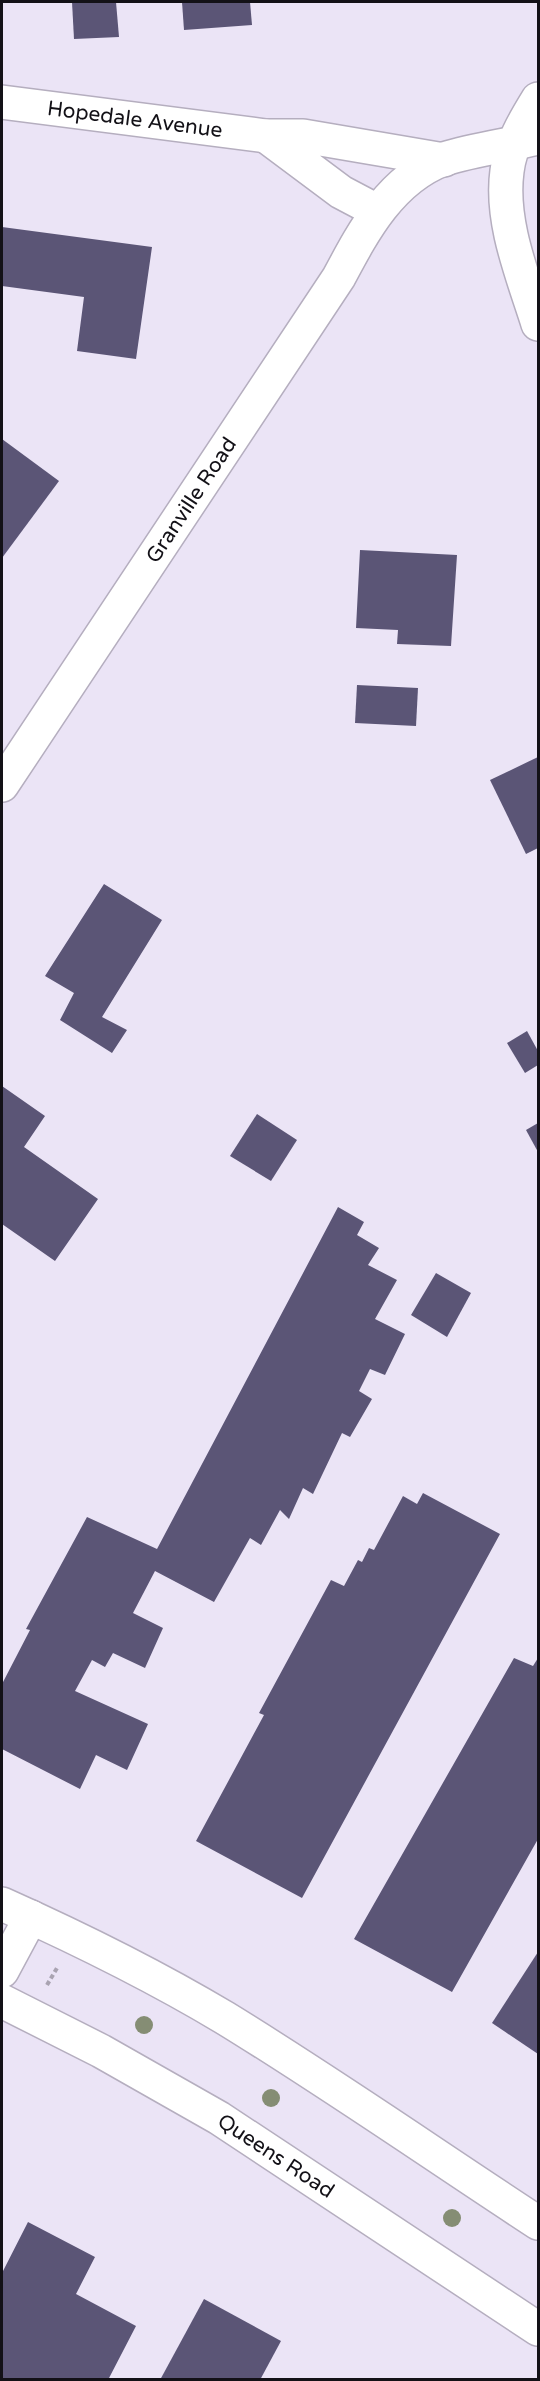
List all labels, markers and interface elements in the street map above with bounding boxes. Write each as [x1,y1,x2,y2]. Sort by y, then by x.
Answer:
street label: Hopedale Avenue [46,96,224,143]
street label: Granville Road [141,433,242,568]
street label: Queens Road [213,2109,339,2204]

